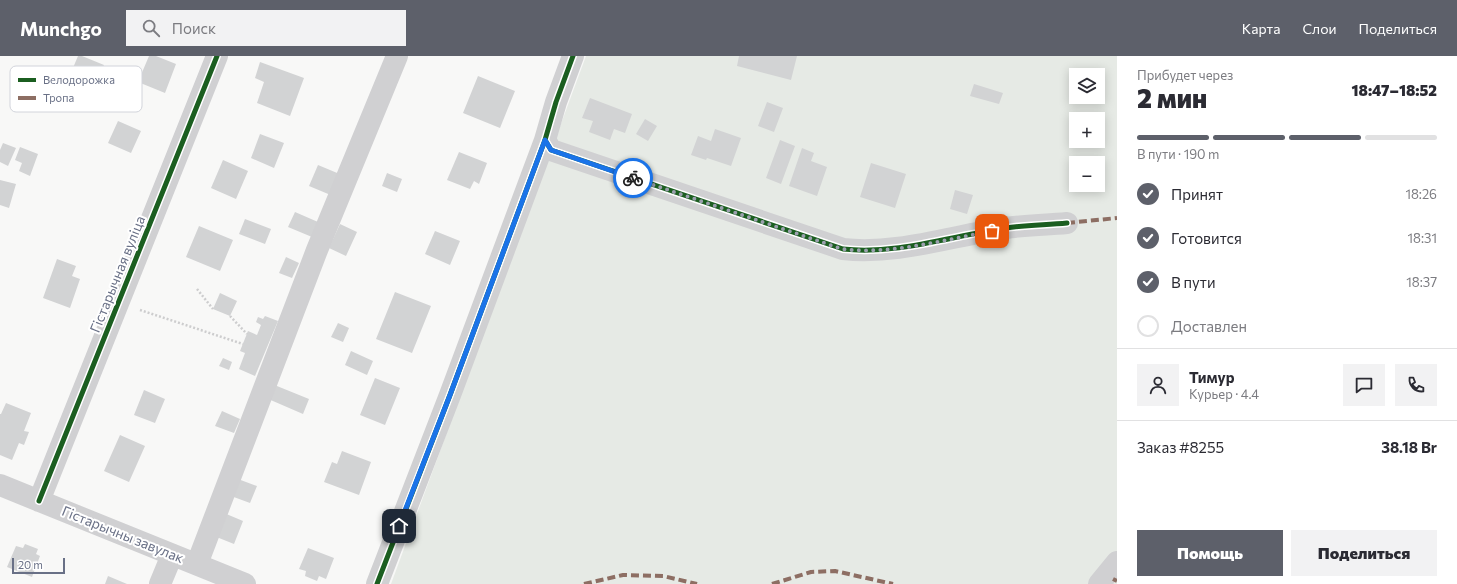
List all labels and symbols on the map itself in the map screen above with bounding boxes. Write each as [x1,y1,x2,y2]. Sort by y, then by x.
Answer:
legend [10,66,142,112]
text: Велодорожка [43,73,115,86]
text: Тропа [43,91,74,104]
courier [613,158,653,198]
street label: Гістарычная вуліца [86,213,148,335]
pin [975,214,1009,248]
street label: Гістарычны завулак [60,502,187,566]
pin [382,509,416,543]
scale bar [12,556,65,575]

